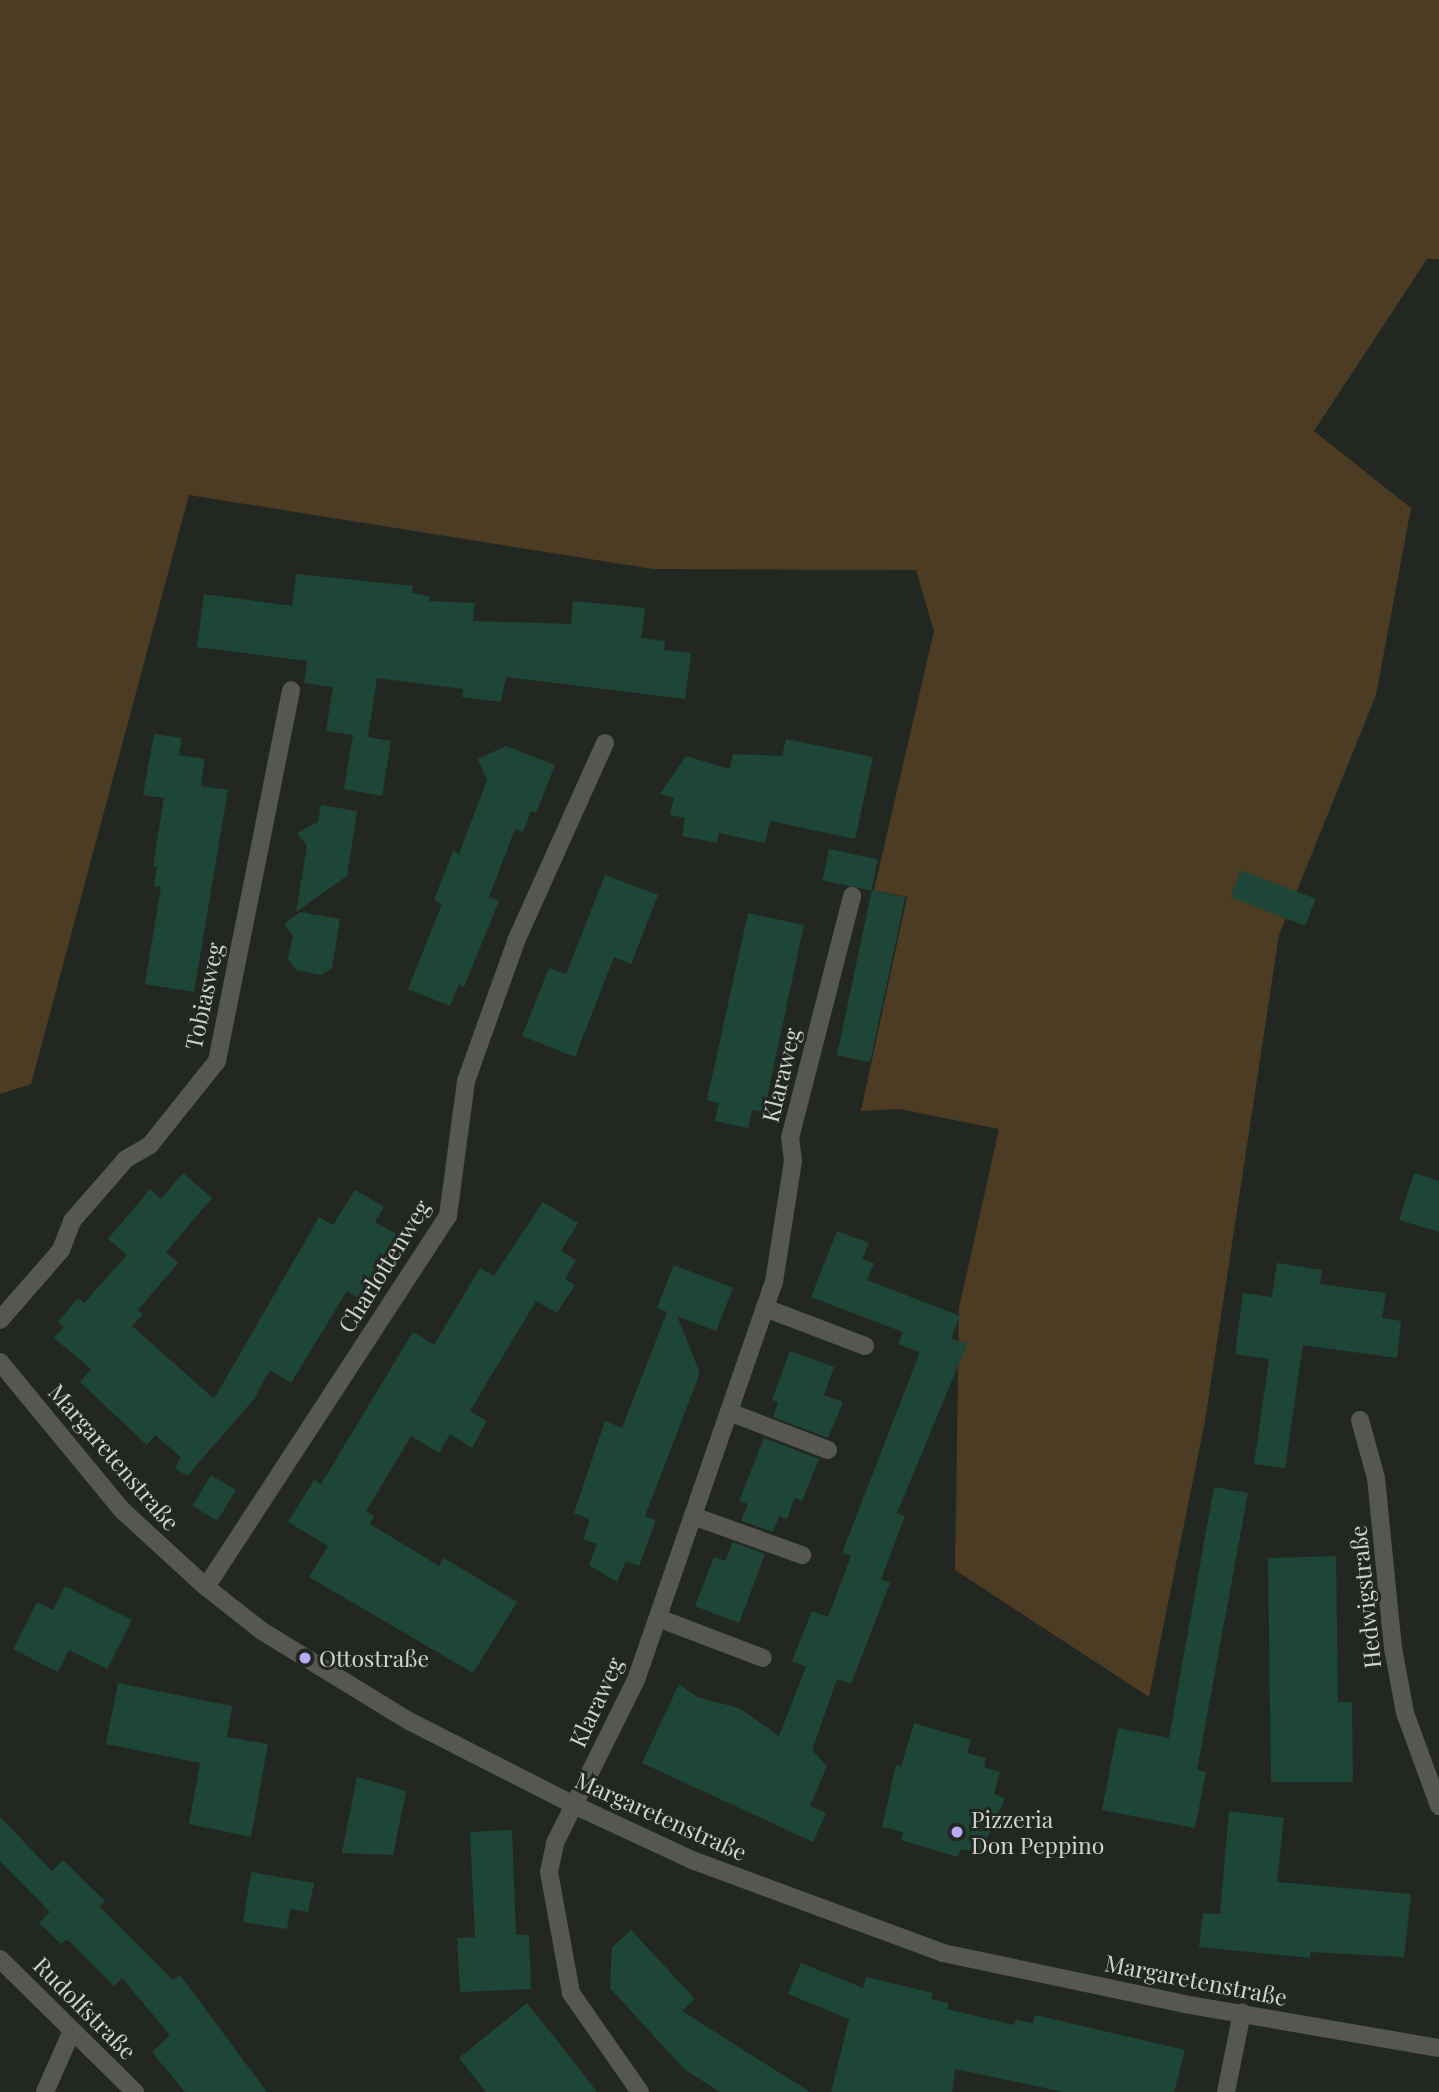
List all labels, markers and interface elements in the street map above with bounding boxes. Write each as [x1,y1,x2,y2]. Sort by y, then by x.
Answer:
street label: Tobiasweg [179,940,229,1052]
street label: Klaraweg [756,1025,806,1125]
street label: Charlottenweg [332,1195,436,1337]
street label: Margaretenstraße [43,1378,185,1536]
street label: Hedwigstraße [1344,1524,1386,1670]
place label: Ottostraße [319,1644,429,1672]
marker: Ottostraße [297,1650,313,1666]
street label: Klaraweg [563,1653,629,1751]
street label: Margaretenstraße [571,1766,751,1866]
place label: Pizzeria Don Peppino [971,1805,1104,1859]
marker: Pizzeria Don Peppino [949,1824,965,1840]
street label: Margaretenstraße [1103,1949,1289,2011]
street label: Rudolfstraße [28,1951,142,2065]

